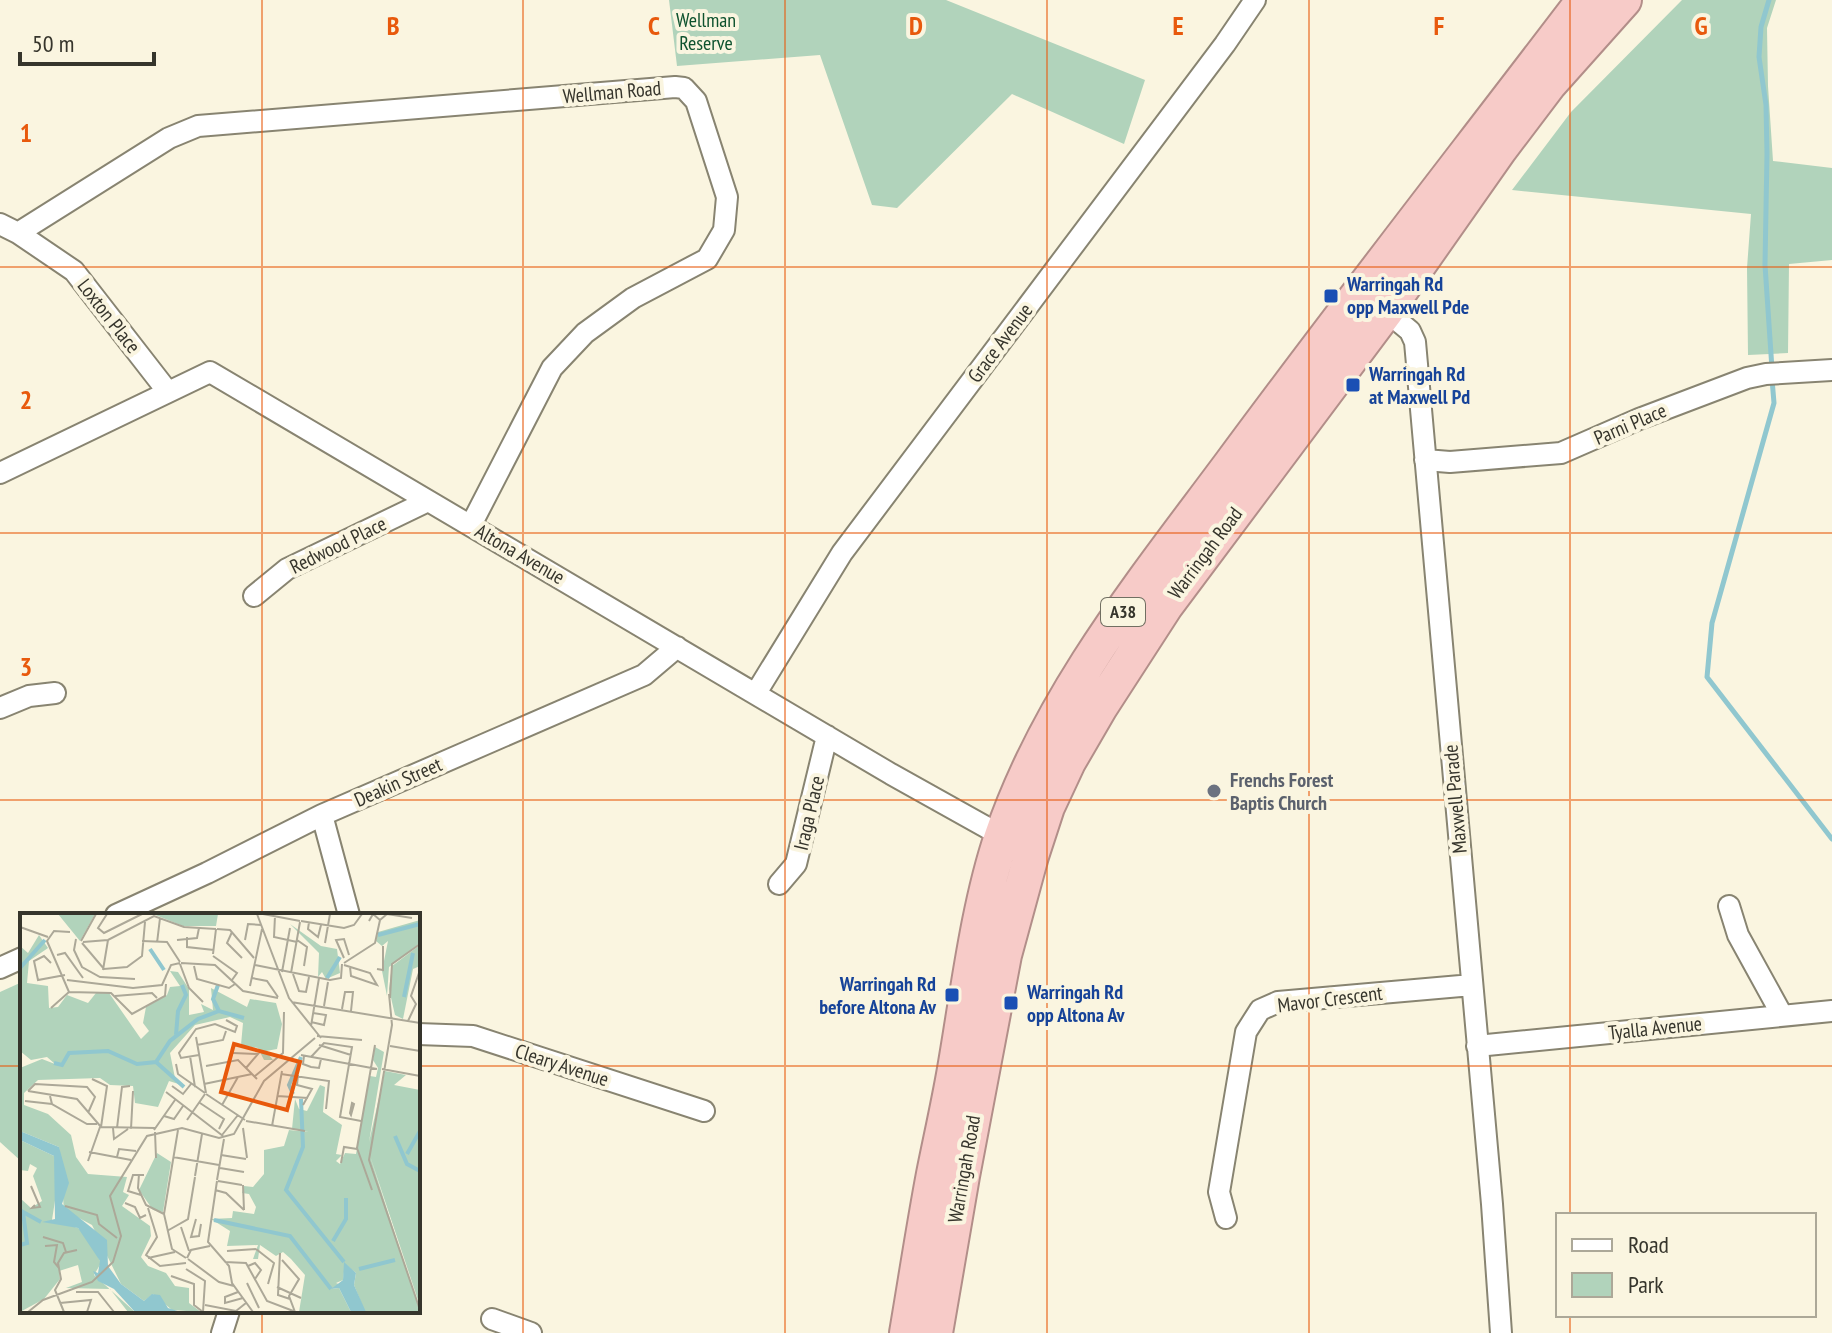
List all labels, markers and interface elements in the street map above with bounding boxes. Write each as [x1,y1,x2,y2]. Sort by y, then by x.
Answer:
park label: Wellman Reserve [676,7,736,56]
text: B [387,9,400,42]
text: C [648,9,660,42]
text: D [909,9,923,42]
text: E [1172,9,1184,42]
text: F [1434,9,1445,42]
text: G [1694,9,1708,42]
scale bar [20,16,154,66]
text: 50 m [32,28,74,59]
street label: Wellman Road [562,75,662,109]
text: 1 [20,116,32,149]
place label: Warringah Rd opp Maxwell Pde [1346,271,1469,320]
street label: Loxton Place [72,273,146,359]
marker: Warringah Rd opp Maxwell Pde [1322,287,1340,305]
street label: Grace Avenue [962,298,1038,388]
place label: Warringah Rd at Maxwell Pd [1368,361,1470,410]
marker: Warringah Rd at Maxwell Pd [1344,376,1362,394]
text: 2 [20,383,32,416]
street label: Parni Place [1590,397,1670,451]
street label: Warringah Road [1162,502,1248,604]
street label: Redwood Place [285,510,391,580]
street label: Altona Avenue [471,518,569,590]
road number: A38 [1101,598,1145,626]
text: 3 [20,650,32,683]
street label: Maxwell Parade [1437,743,1473,855]
street label: Deakin Street [350,751,446,813]
place label: Frenchs Forest Baptis Church [1230,767,1334,816]
street label: Iraga Place [788,773,830,853]
marker: Frenchs Forest Baptis Church [1205,782,1223,800]
inset map [20,913,420,1313]
place label: Warringah Rd before Altona Av [819,971,937,1020]
place label: Warringah Rd opp Altona Av [1026,979,1126,1028]
street label: Mavor Crescent [1276,980,1384,1018]
marker: Warringah Rd before Altona Av [943,986,961,1004]
marker: Warringah Rd opp Altona Av [1002,994,1020,1012]
street label: Tyalla Avenue [1607,1010,1703,1046]
street label: Cleary Avenue [512,1038,612,1092]
street label: Warringah Road [942,1113,986,1225]
legend [1556,1213,1816,1317]
text: Road [1628,1229,1669,1260]
text: Park [1628,1269,1664,1300]

